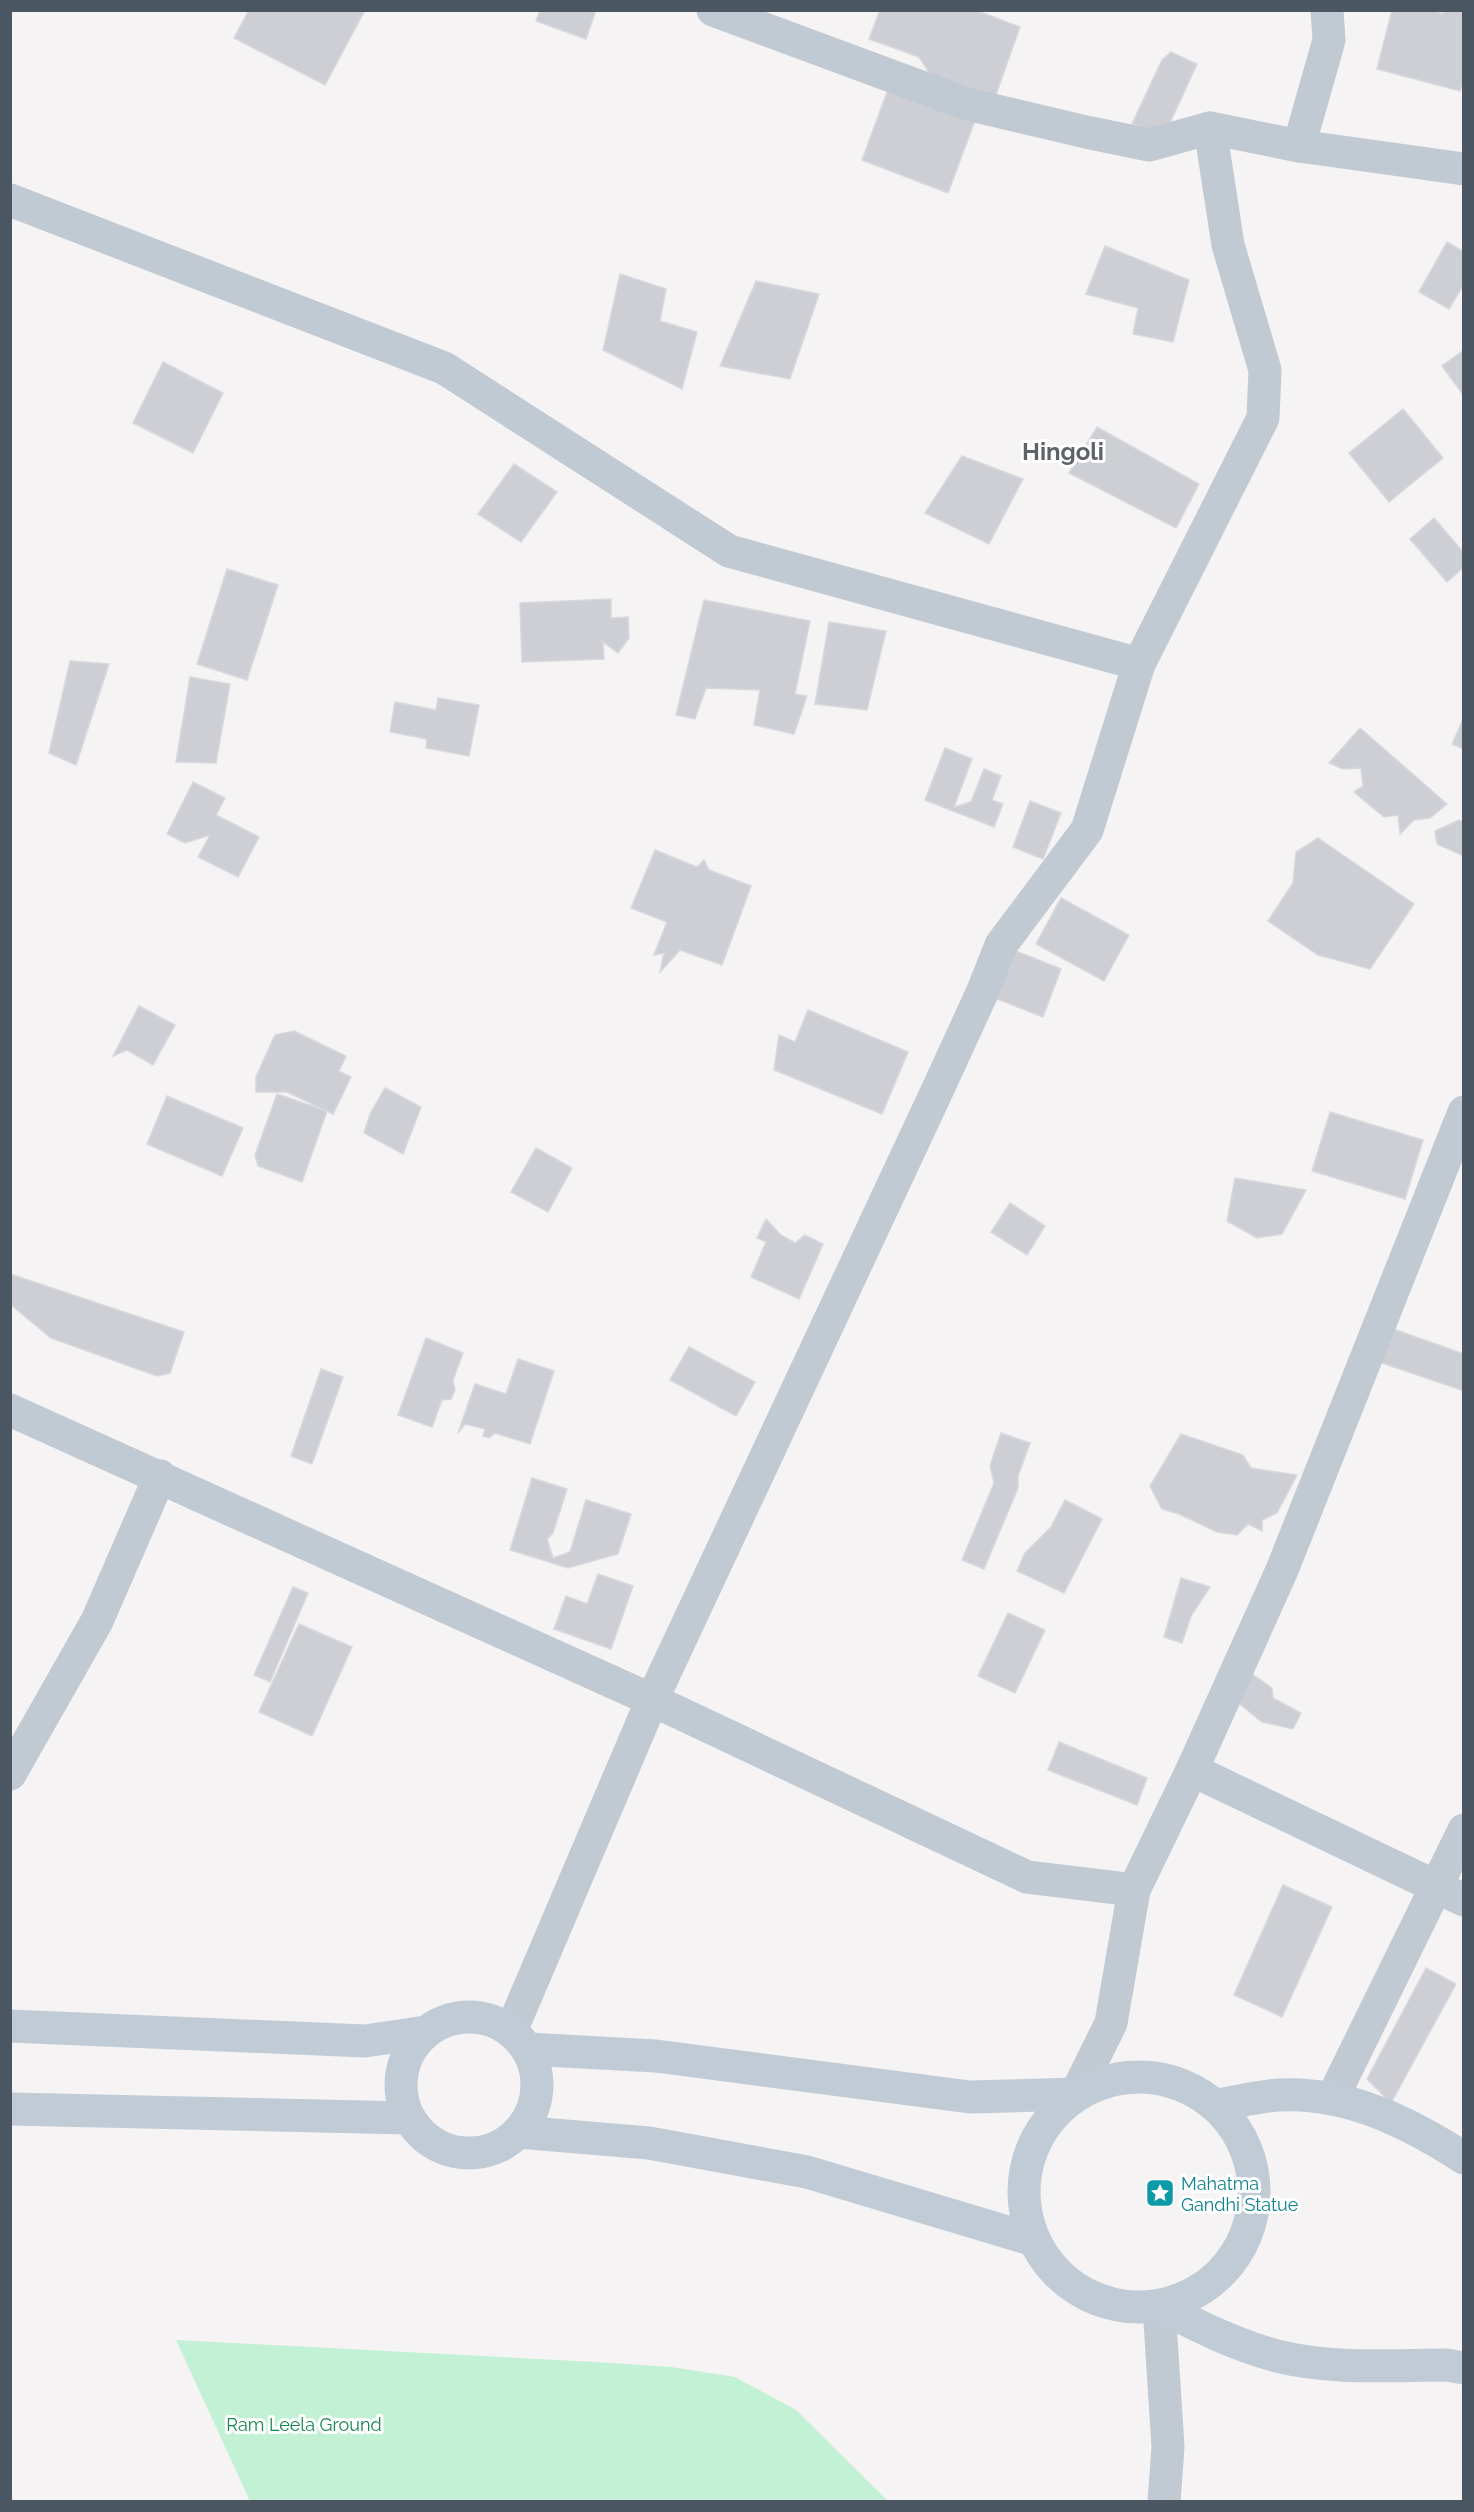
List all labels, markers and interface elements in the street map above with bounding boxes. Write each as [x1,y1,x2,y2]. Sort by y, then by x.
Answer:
district label: Hingoli [1022,437,1104,466]
place label: Mahatma Gandhi Statue [1181,2173,1299,2215]
place icon: Mahatma Gandhi Statue [1144,2177,1176,2209]
park label: Ram Leela Ground [226,2414,382,2435]

